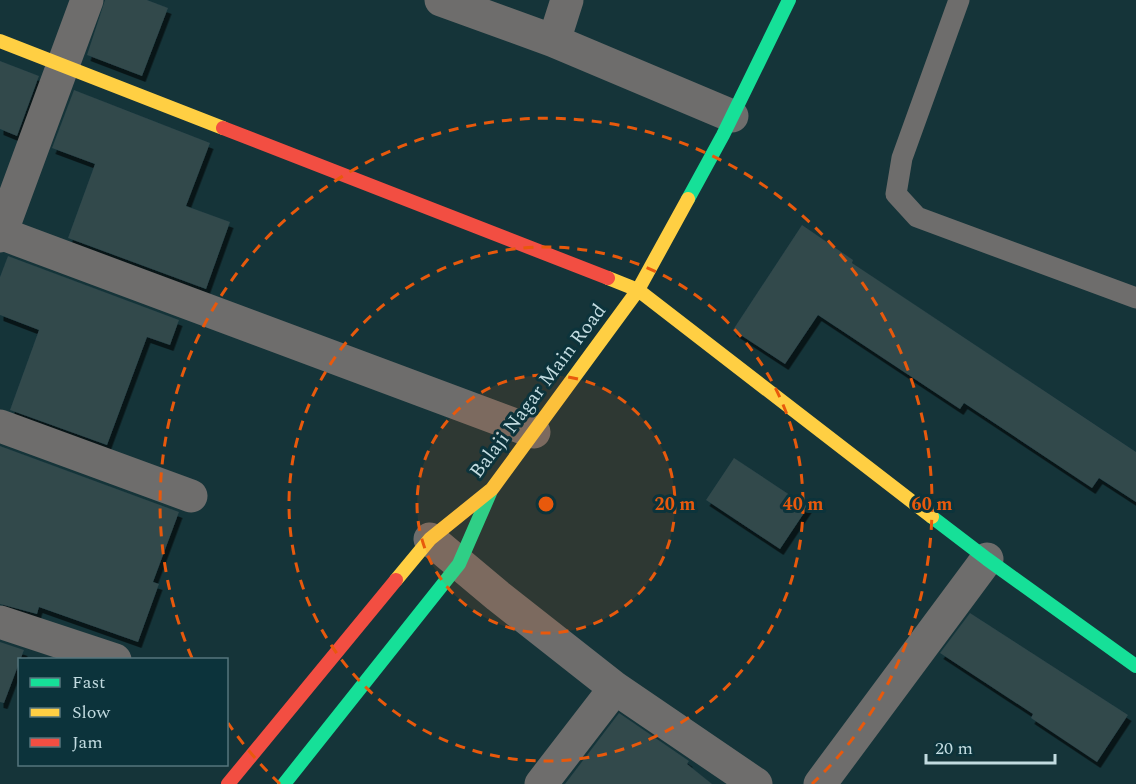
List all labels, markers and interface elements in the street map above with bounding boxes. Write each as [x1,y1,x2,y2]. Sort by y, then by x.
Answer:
street label: Balaji Nagar Main Road [462,297,614,485]
text: 20 m [655,491,695,518]
text: 40 m [783,491,823,518]
text: 60 m [912,491,952,518]
centre of rings [536,494,556,514]
legend [18,658,228,766]
text: Fast [72,669,105,696]
text: Slow [72,699,111,726]
scale bar [926,727,1055,765]
text: Jam [72,729,103,756]
text: 20 m [935,735,973,762]

